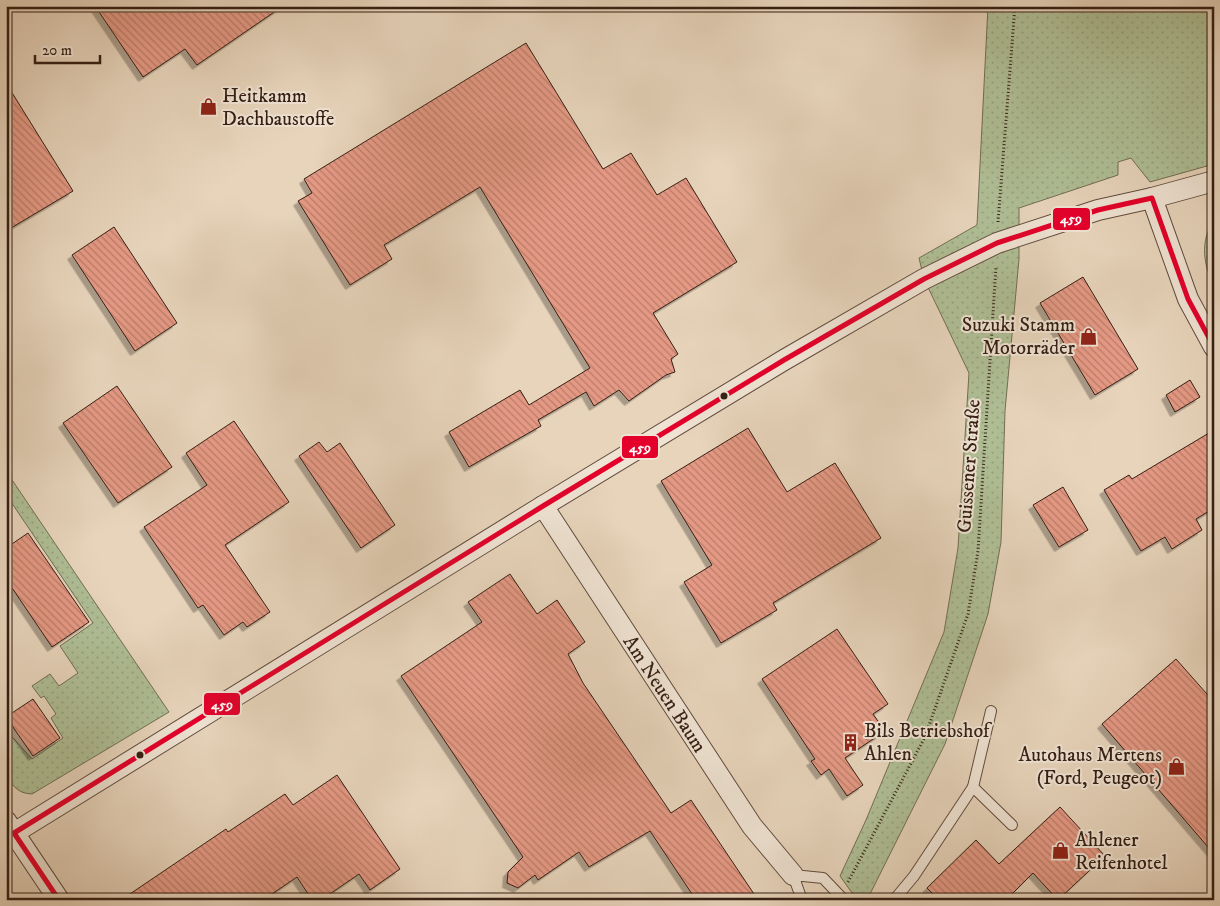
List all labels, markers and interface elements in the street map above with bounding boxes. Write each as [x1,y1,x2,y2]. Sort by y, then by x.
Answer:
scale bar [35,32,100,64]
text: 20 m [42,41,72,60]
place label: Heitkamm Dachbaustoffe [222,84,334,132]
shop icon: Heitkamm Dachbaustoffe [198,97,218,117]
line badge: 459 [1052,207,1091,231]
text: 459 [1059,210,1082,228]
place label: Suzuki Stamm Motorräder [962,313,1076,361]
shop icon: Suzuki Stamm Motorräder [1079,326,1099,346]
unlabelled marker [719,391,729,401]
street label: Guissener Straße [952,398,987,534]
line badge: 459 [621,435,659,459]
text: 459 [628,439,651,457]
street label: Am Neuen Baum [617,631,712,758]
line badge: 459 [203,692,241,716]
text: 459 [210,696,233,714]
place label: Bils Betriebshof Ahlen [864,719,993,767]
building icon: Bils Betriebshof Ahlen [840,732,860,752]
place label: Autohaus Mertens (Ford, Peugeot) [1018,743,1162,791]
unlabelled marker [135,750,145,760]
shop icon: Autohaus Mertens (Ford, Peugeot) [1166,756,1186,776]
place label: Ahlener Reifenhotel [1075,828,1168,876]
shop icon: Ahlener Reifenhotel [1051,841,1071,861]

